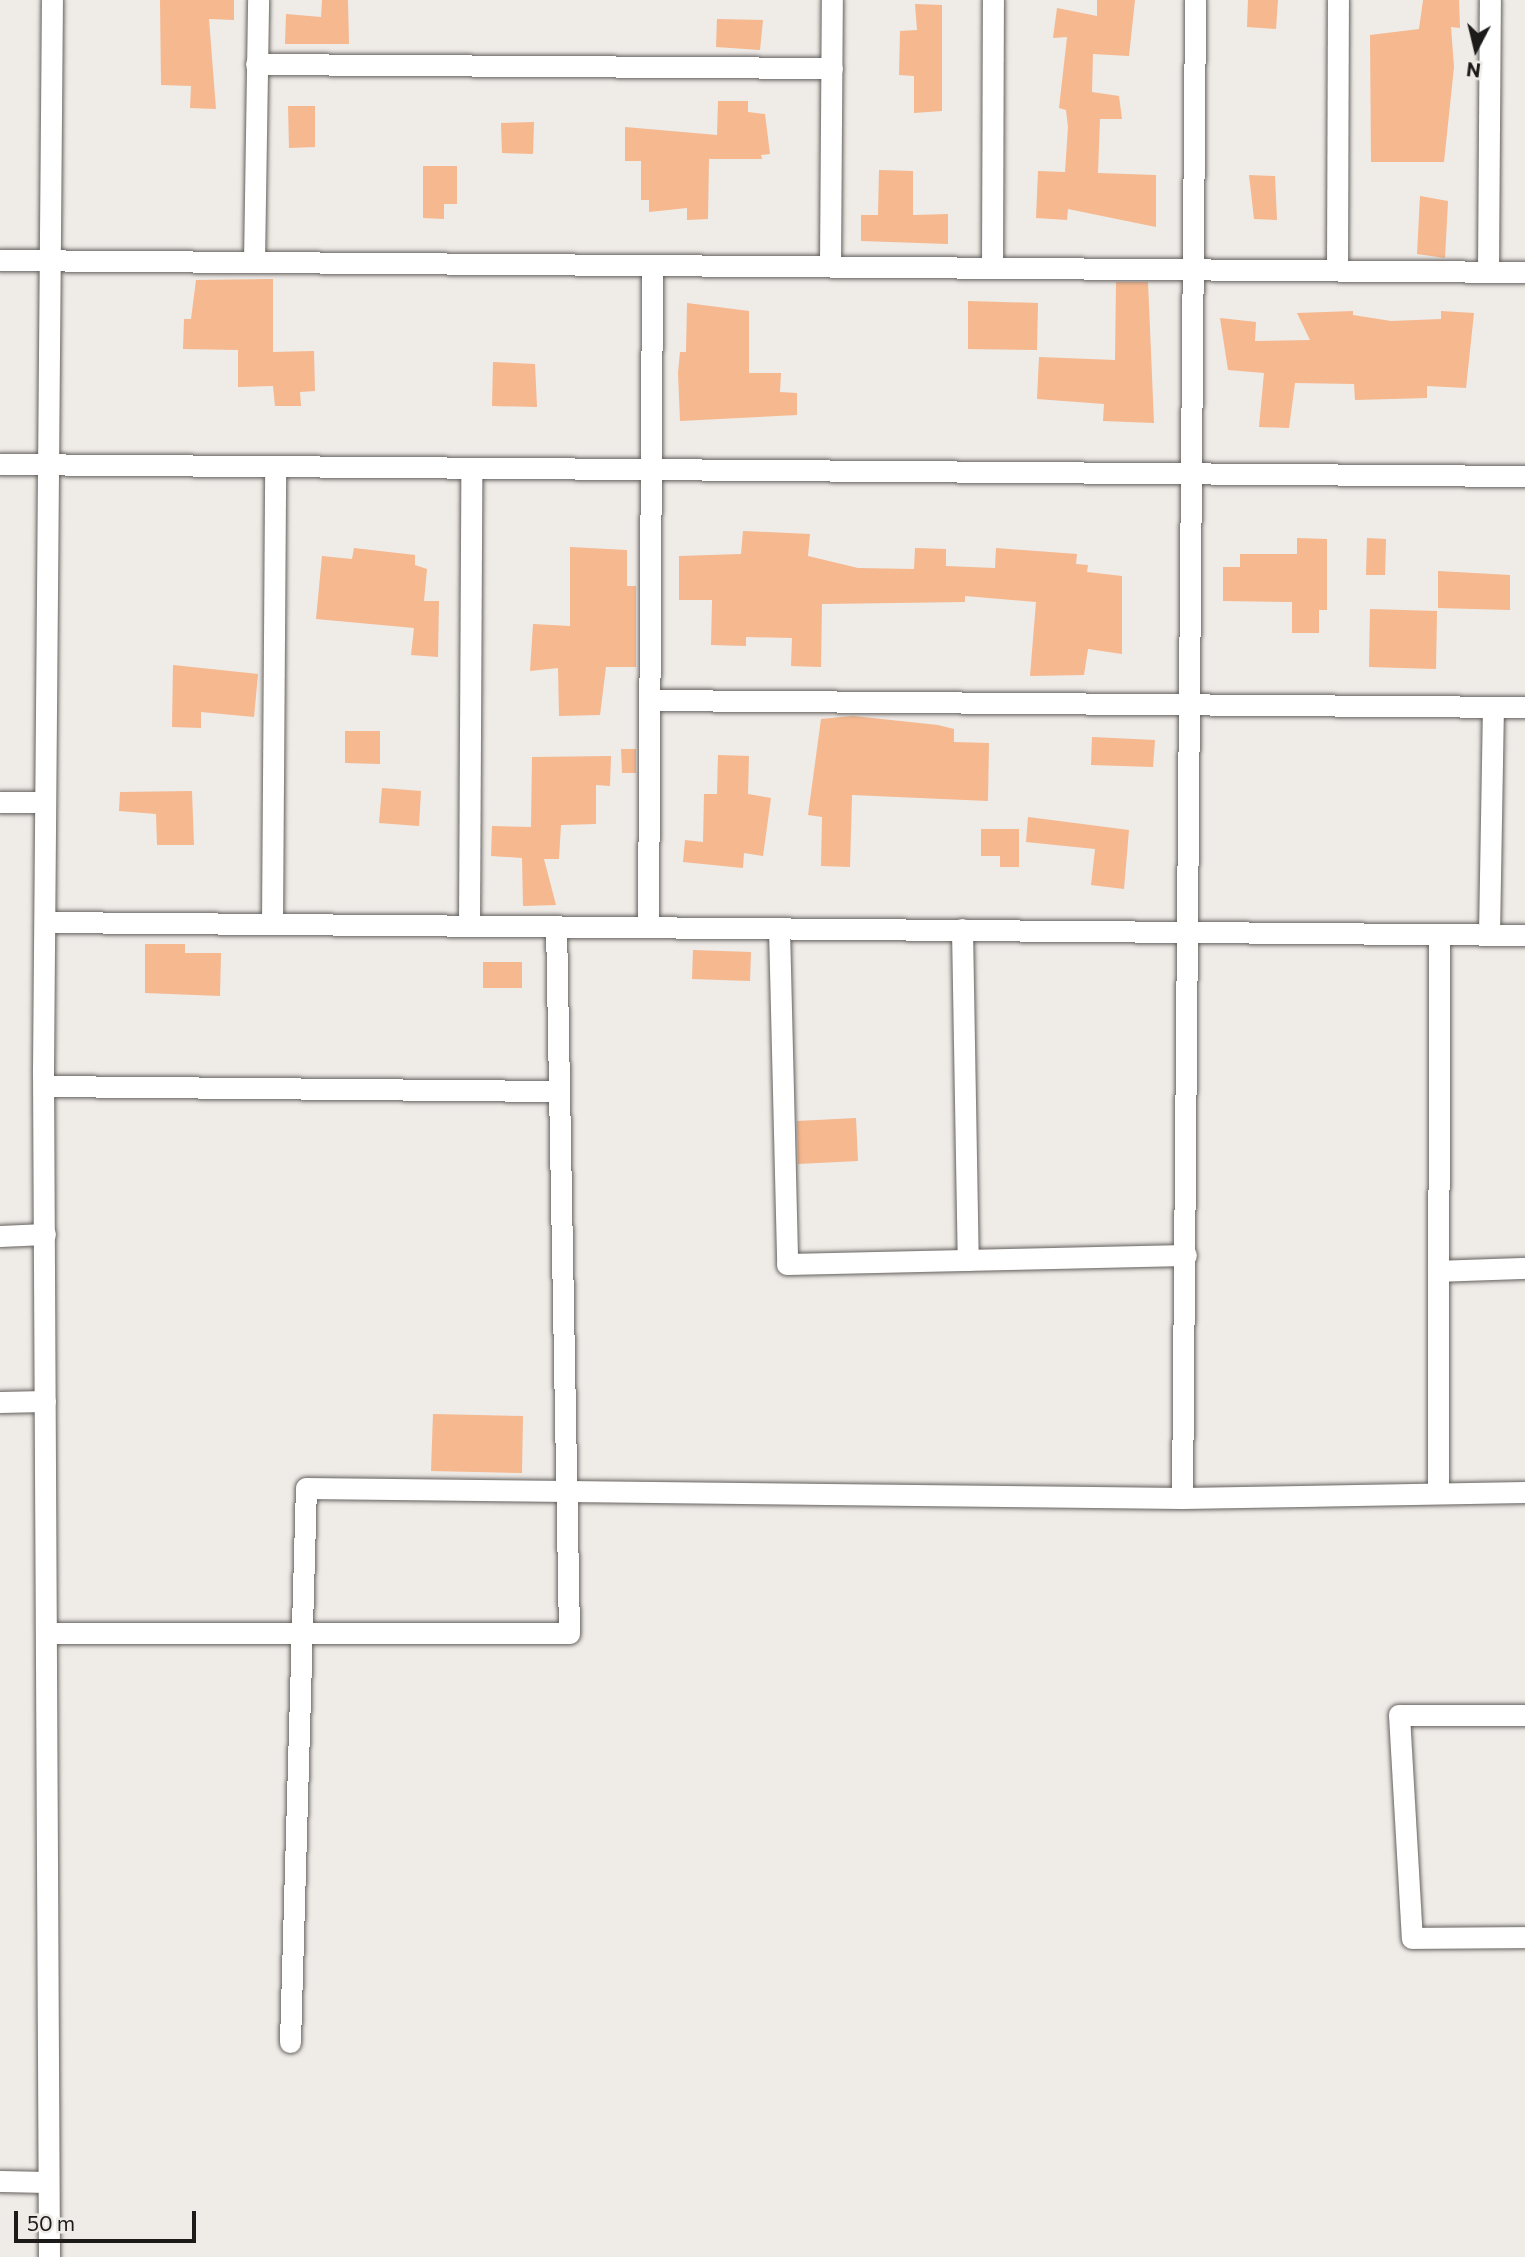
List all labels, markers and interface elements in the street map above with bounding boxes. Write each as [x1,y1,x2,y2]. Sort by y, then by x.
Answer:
north arrow [1441,14,1511,84]
text: N [1465,58,1482,83]
scale bar [18,2198,200,2242]
text: 50 m [27,2210,75,2235]

